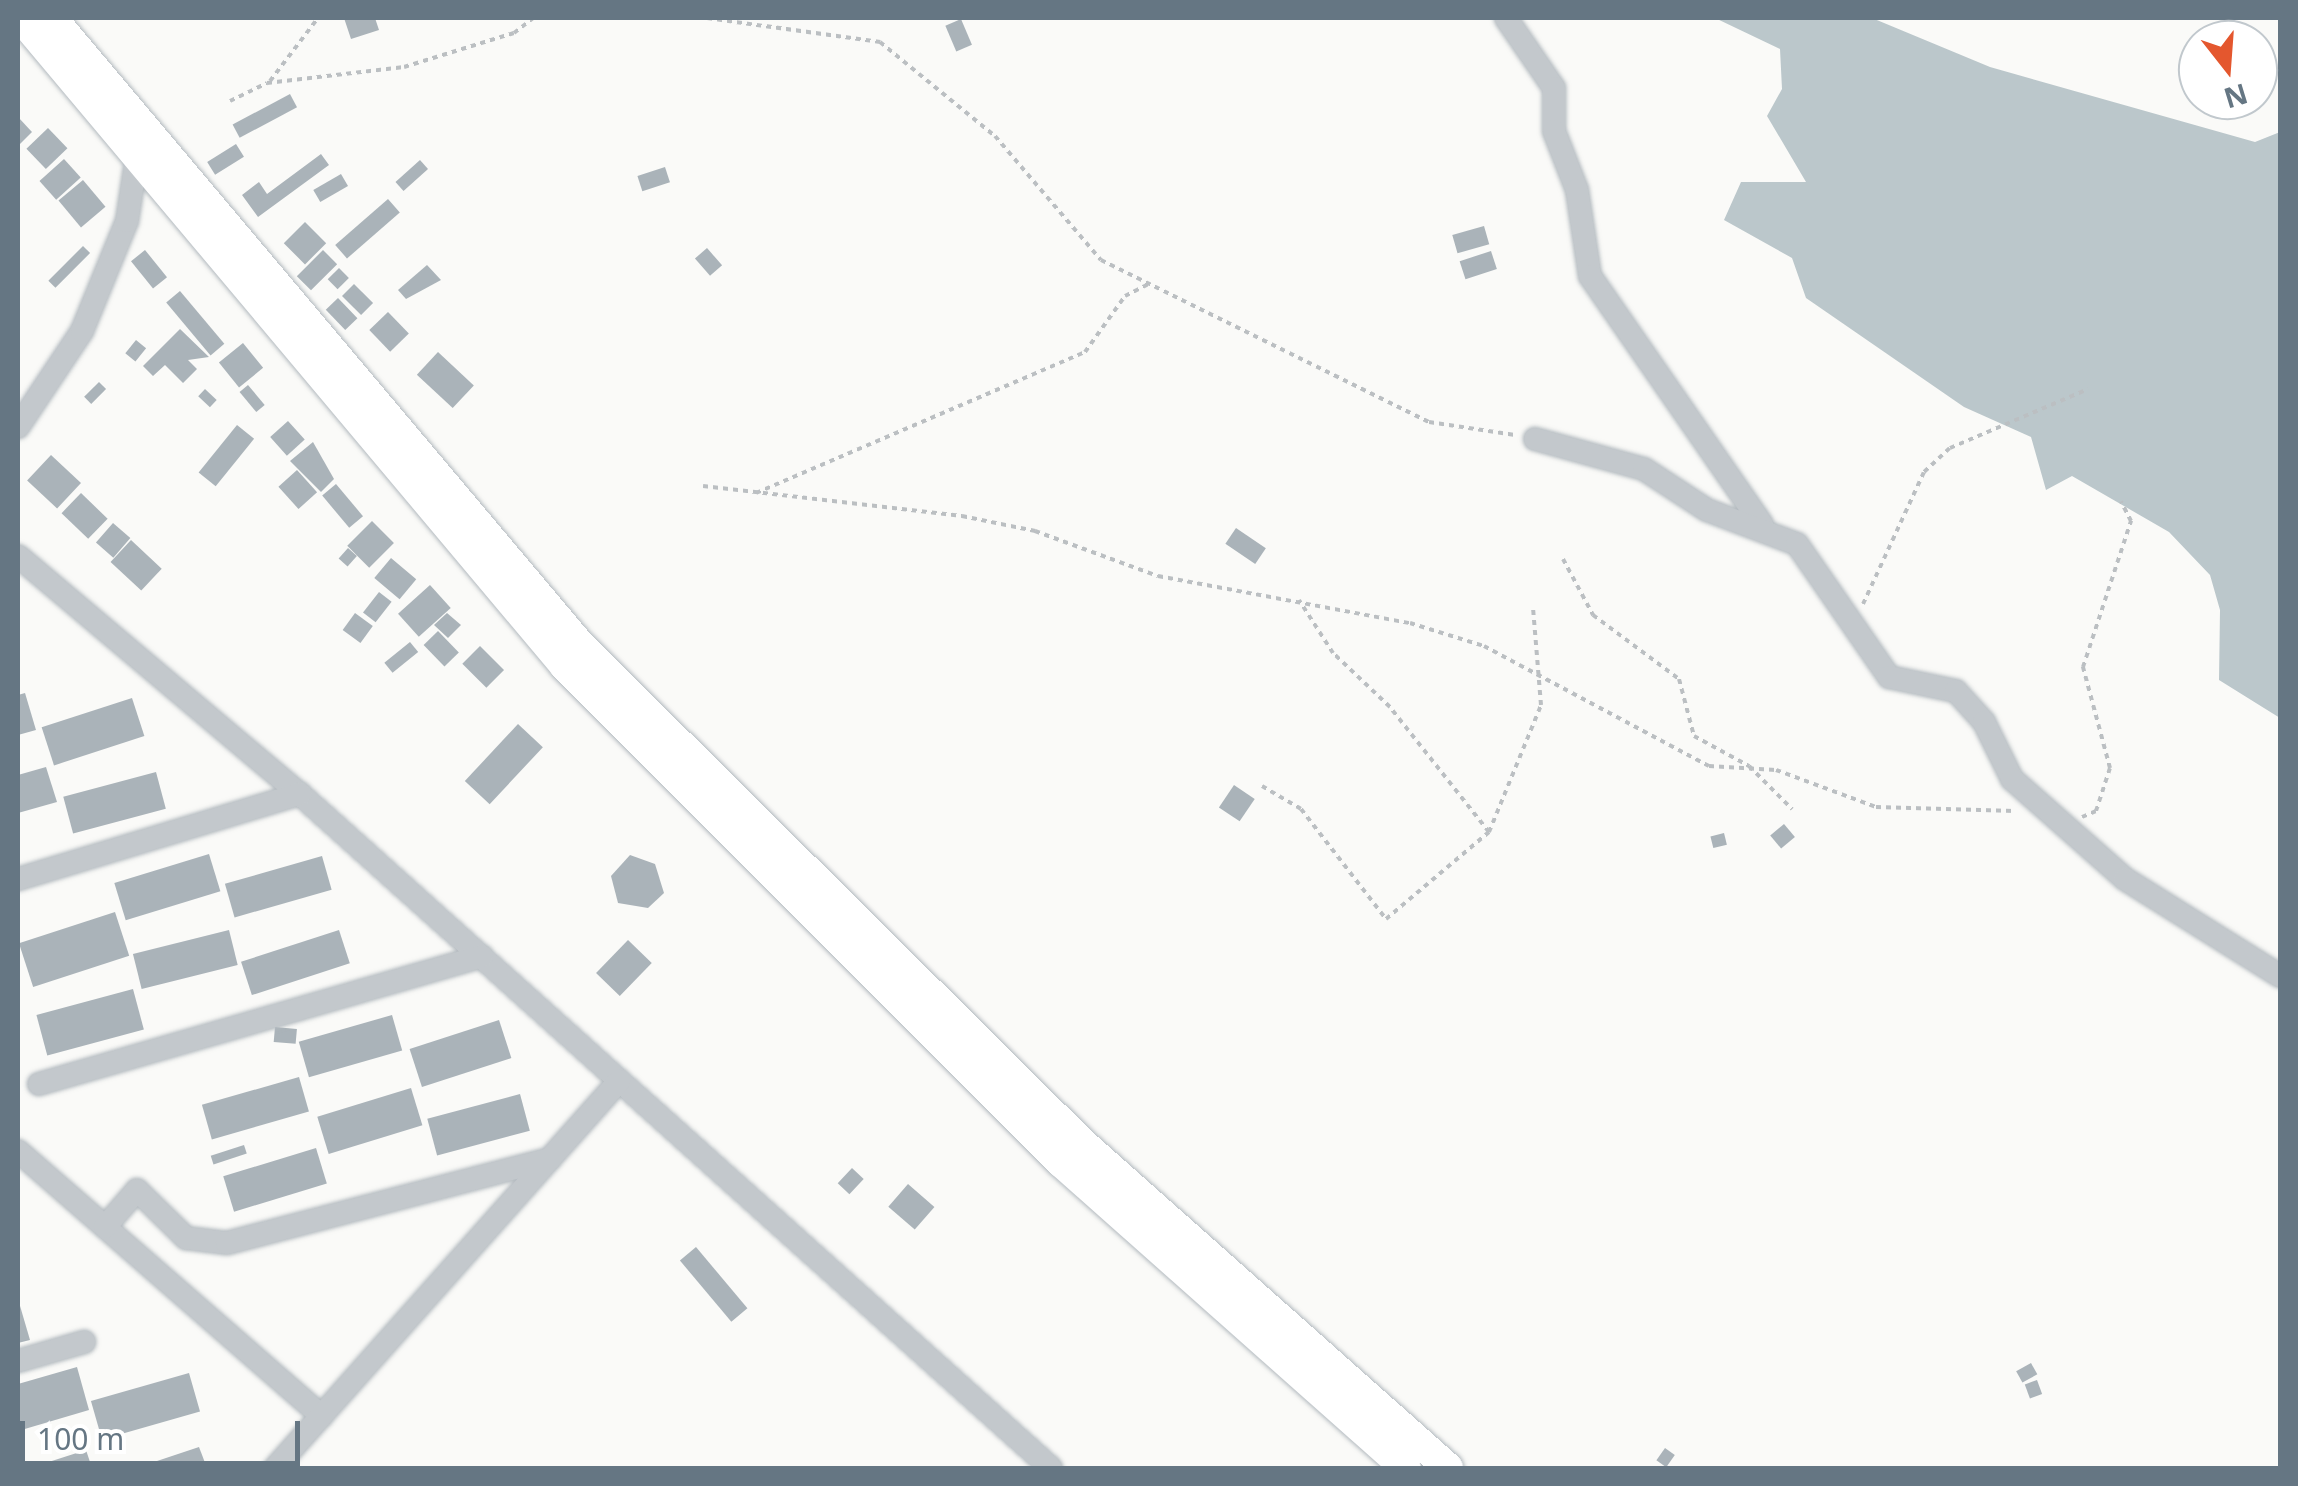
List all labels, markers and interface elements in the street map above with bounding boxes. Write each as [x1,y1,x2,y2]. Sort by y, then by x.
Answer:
north arrow [2178,20,2278,120]
text: N [2220,75,2253,118]
scale bar [25,1401,305,1463]
text: 100 m [37,1418,124,1459]

